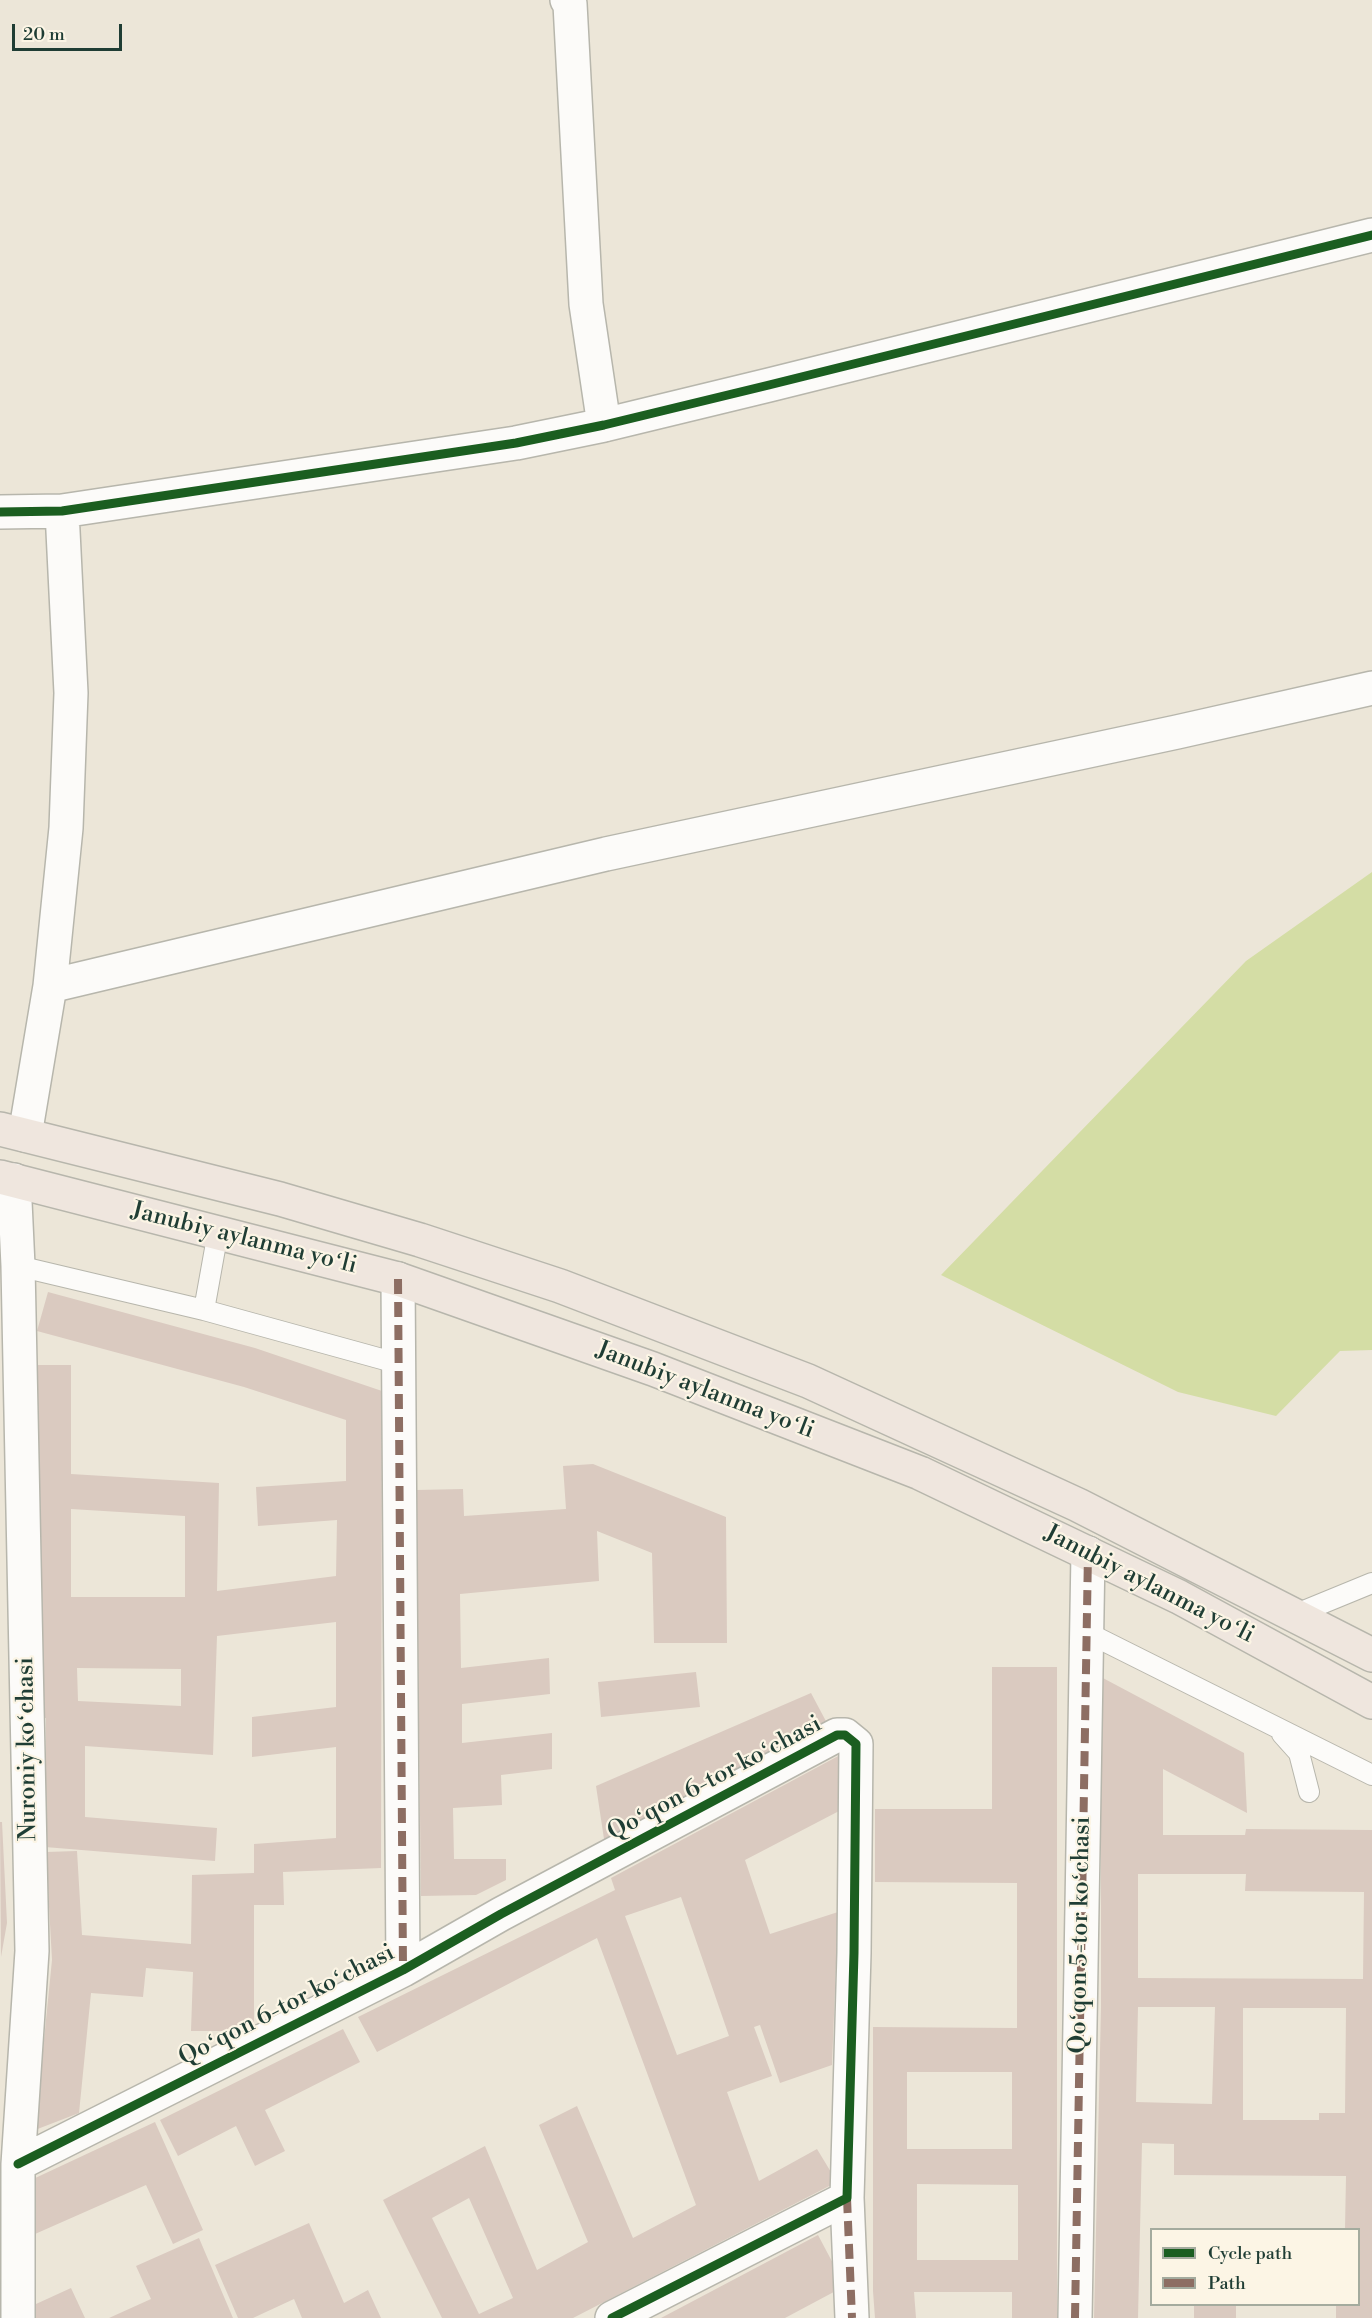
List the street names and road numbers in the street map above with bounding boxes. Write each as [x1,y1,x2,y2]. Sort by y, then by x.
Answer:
street label: Janubiy aylanma yoʻli [128,1197,360,1281]
street label: Janubiy aylanma yoʻli [592,1336,818,1446]
street label: Janubiy aylanma yoʻli [1039,1520,1259,1650]
street label: Nuroniy koʻchasi [12,1657,44,1841]
street label: Qoʻqon 6-tor koʻchasi [603,1710,827,1848]
street label: Qoʻqon 5-tor koʻchasi [1065,1816,1097,2054]
street label: Qoʻqon 6-tor koʻchasi [174,1939,400,2073]

